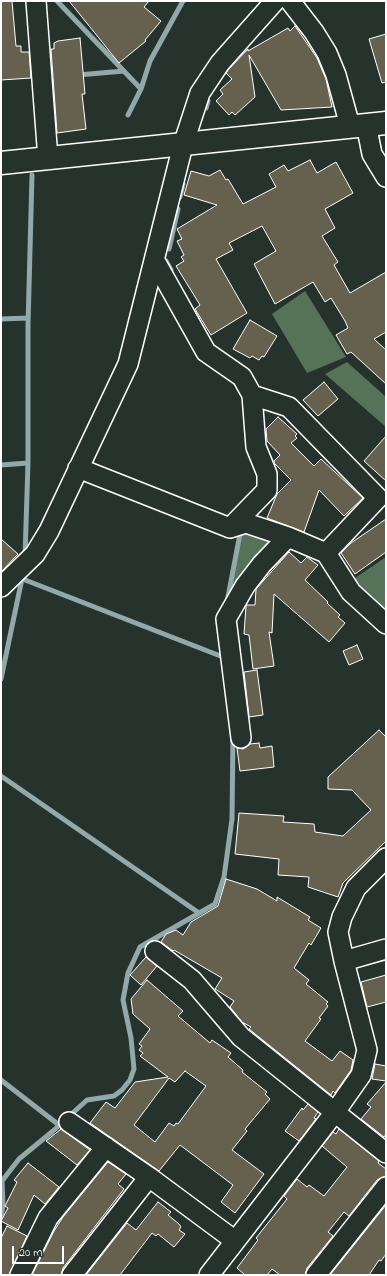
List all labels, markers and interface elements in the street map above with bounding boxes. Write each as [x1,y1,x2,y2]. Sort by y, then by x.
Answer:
scale bar [14,1238,66,1264]
text: 20 m [19,1244,42,1262]

